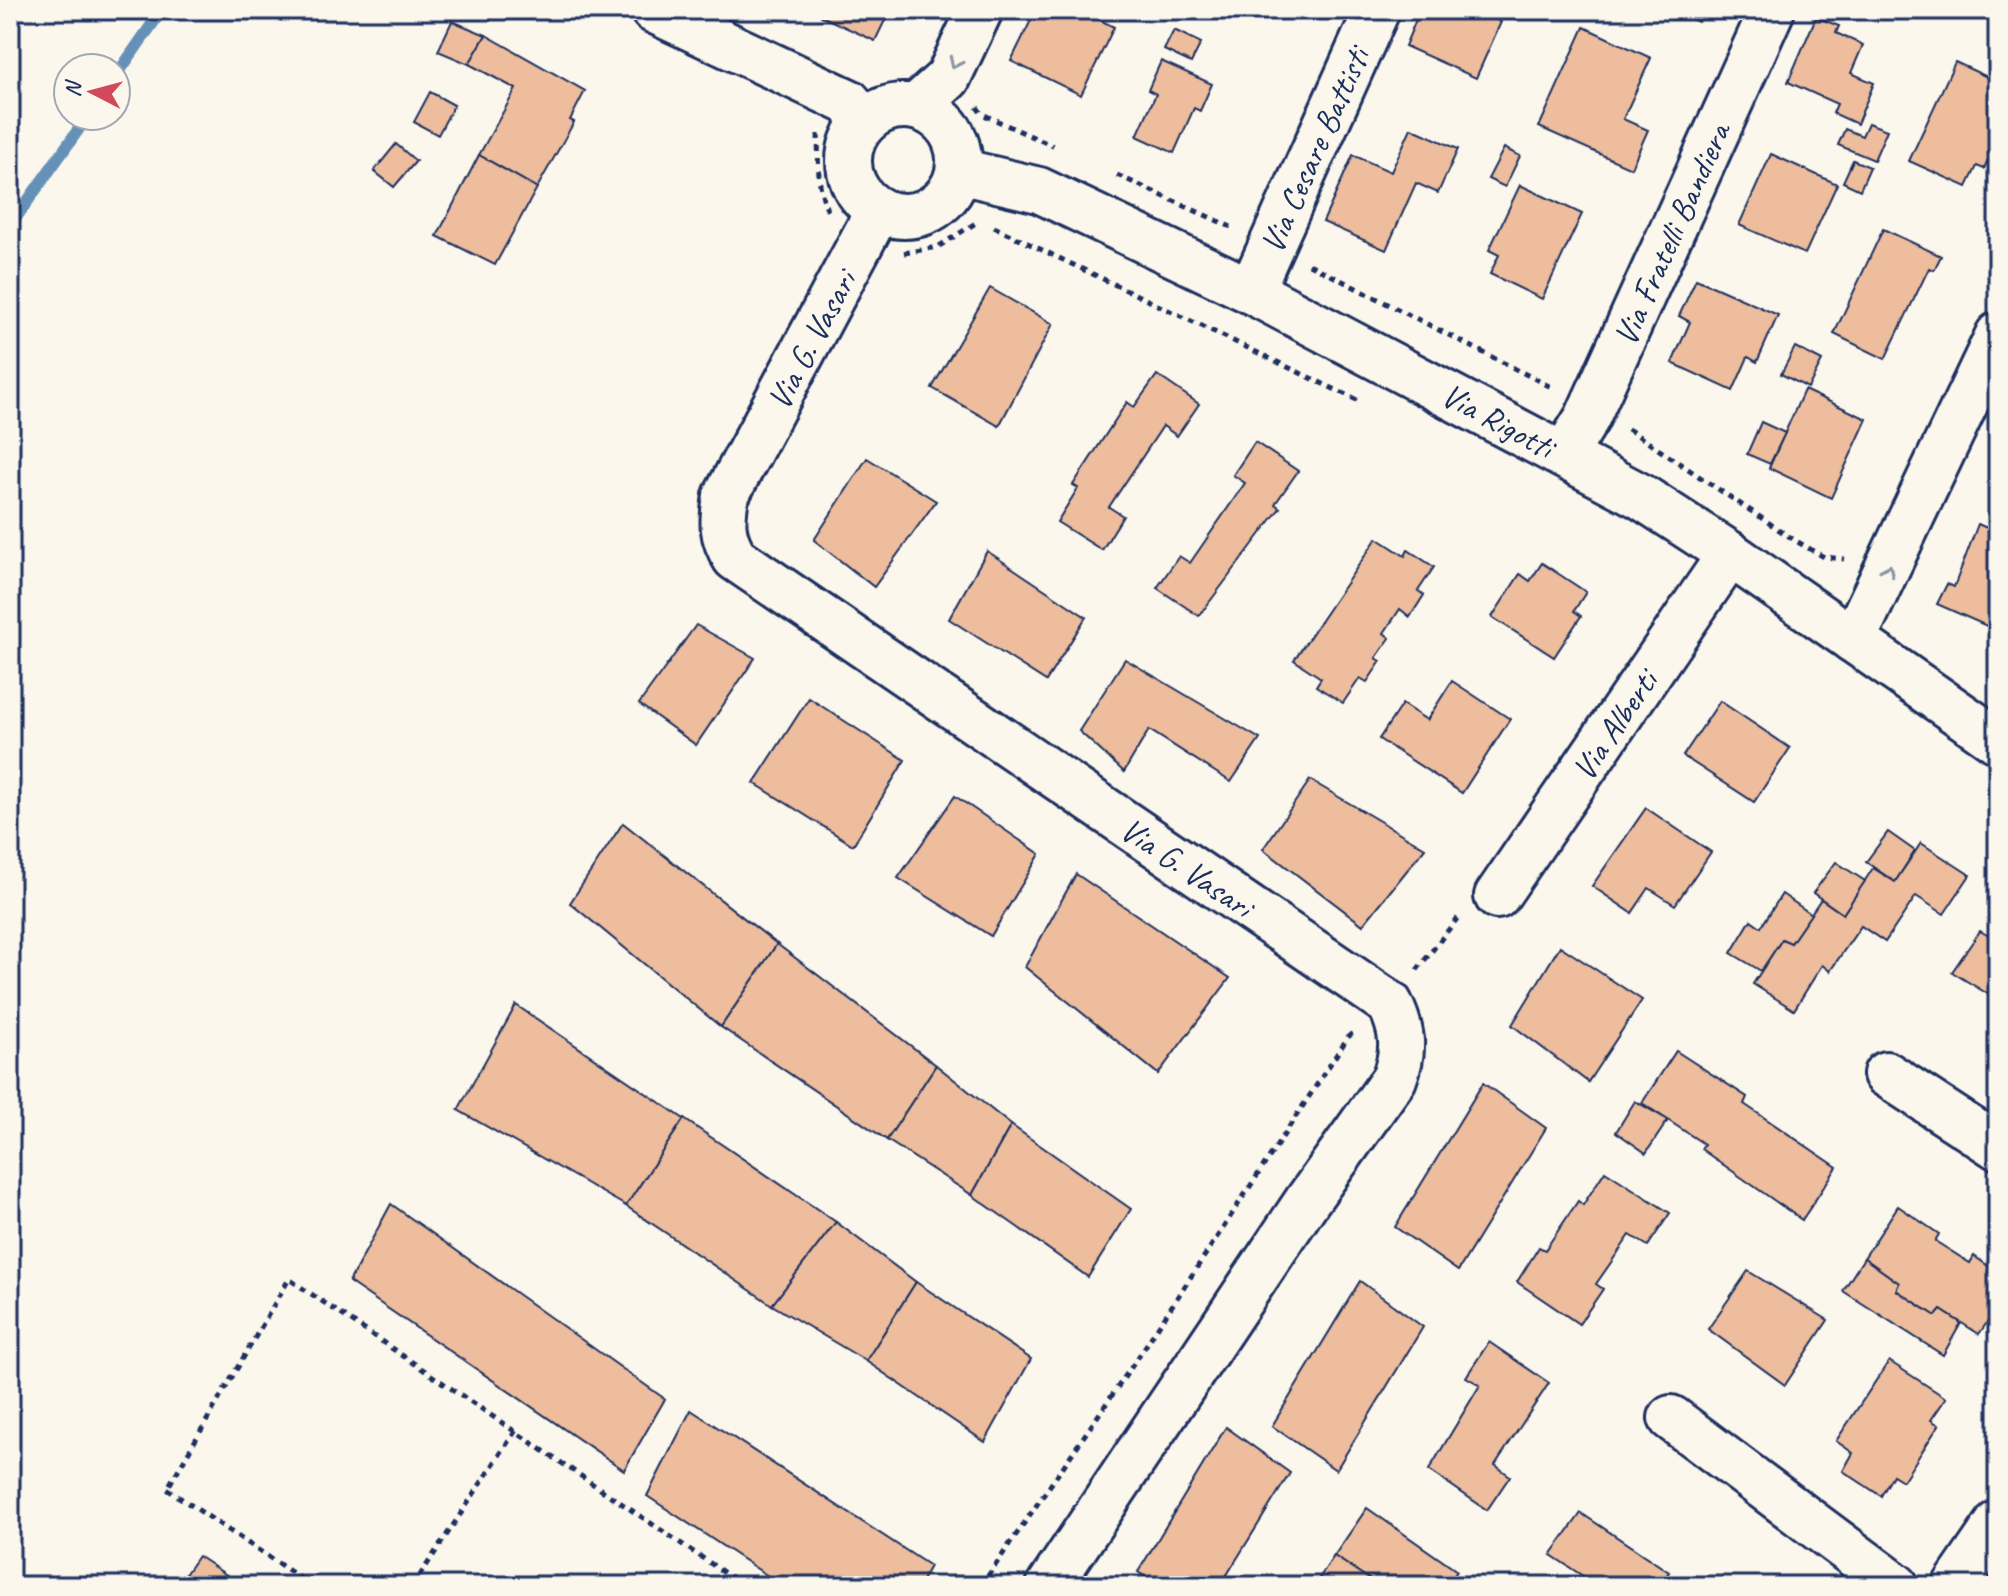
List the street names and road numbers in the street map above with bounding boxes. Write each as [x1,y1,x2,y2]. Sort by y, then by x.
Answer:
street label: Via Cesare Battisti [1250,38,1380,260]
street label: Via Fratelli Bandiera [1603,114,1741,352]
street label: Via G. Vasari [757,260,868,417]
street label: Via Rigotti [1434,373,1565,470]
street label: Via Alberti [1562,659,1669,789]
street label: Via G. Vasari [1112,808,1265,930]

